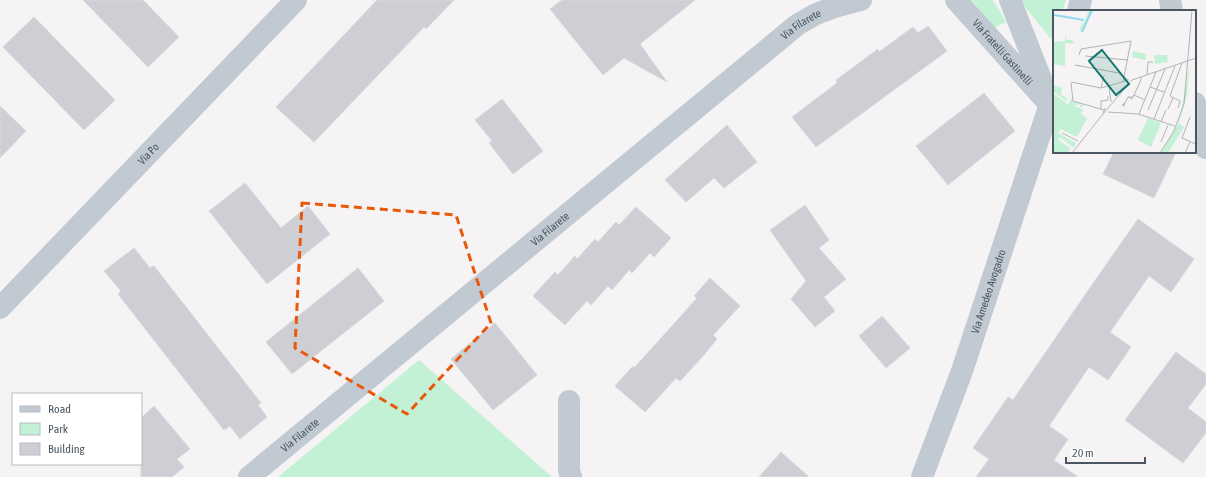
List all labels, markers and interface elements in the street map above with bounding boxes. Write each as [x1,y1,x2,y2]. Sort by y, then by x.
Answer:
street label: Via Filarete [778,7,822,42]
inset map [1053,10,1196,153]
street label: Via Fratelli Gastinelli [970,17,1035,88]
street label: Via Po [135,141,161,167]
street label: Via Filarete [528,210,571,248]
street label: Via Amedeo Avogadro [969,248,1008,335]
legend [12,393,142,465]
text: Road [48,402,71,416]
street label: Via Filarete [278,416,321,454]
text: Park [48,422,69,436]
scale bar [1066,439,1145,465]
text: Building [48,442,86,456]
text: 20 m [1072,446,1094,460]

